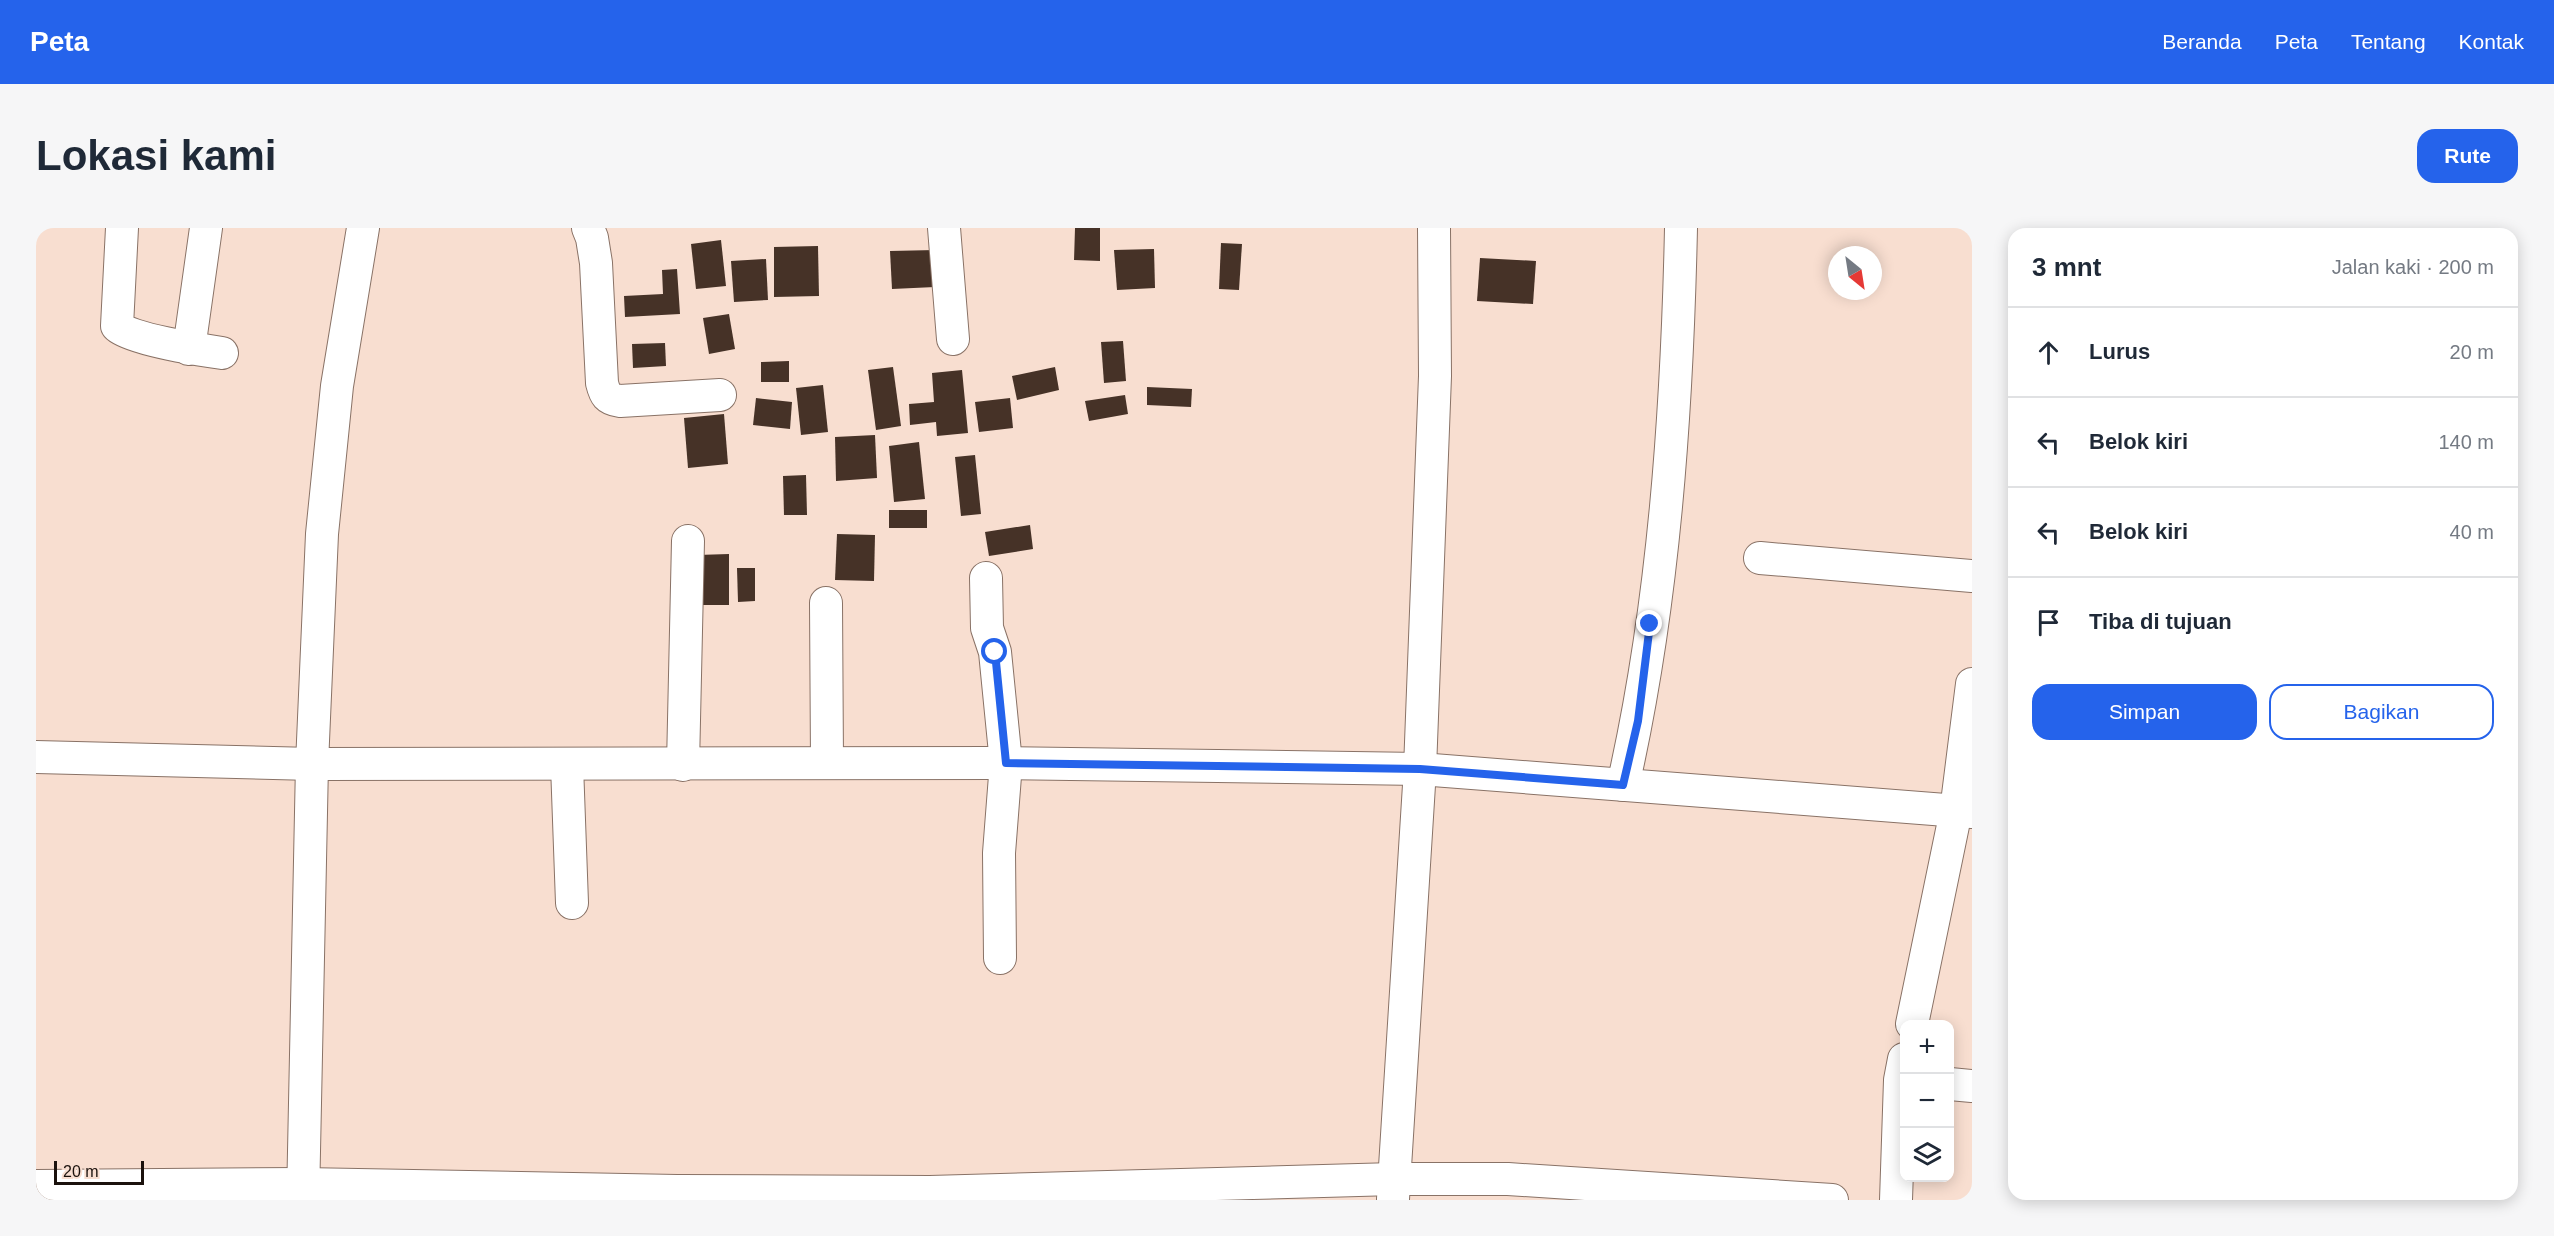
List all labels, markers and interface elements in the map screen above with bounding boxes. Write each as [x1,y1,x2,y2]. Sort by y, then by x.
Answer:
text: Peta [30,26,89,57]
text: Beranda [2162,30,2242,53]
text: Peta [2275,30,2318,53]
text: Tentang [2351,30,2426,53]
text: Kontak [2459,30,2524,53]
button: Rute [2417,129,2518,183]
text: Lokasi kami [36,132,276,179]
north arrow [1828,246,1882,300]
text: 3 mnt [2032,252,2101,282]
text: Jalan kaki · 200 m [2332,256,2494,278]
icon: ahead [2032,336,2065,369]
text: Lurus [2089,339,2150,364]
text: 20 m [2450,341,2494,363]
icon: left [2032,426,2065,459]
text: Belok kiri [2089,429,2188,454]
text: 140 m [2438,431,2494,453]
icon: left [2032,516,2065,549]
text: Belok kiri [2089,519,2188,544]
text: 40 m [2450,521,2494,543]
icon: arrive [2032,606,2065,639]
text: Tiba di tujuan [2089,609,2232,634]
route end [1636,610,1662,636]
route start [981,638,1007,664]
button: Simpan [2032,684,2257,740]
button: Bagikan [2269,684,2494,740]
map controls [1900,1020,1954,1182]
button: + [1900,1020,1954,1074]
button: − [1900,1074,1954,1128]
button: layers [1900,1128,1954,1182]
scale bar [54,1158,144,1186]
text: 20 m [63,1163,99,1180]

